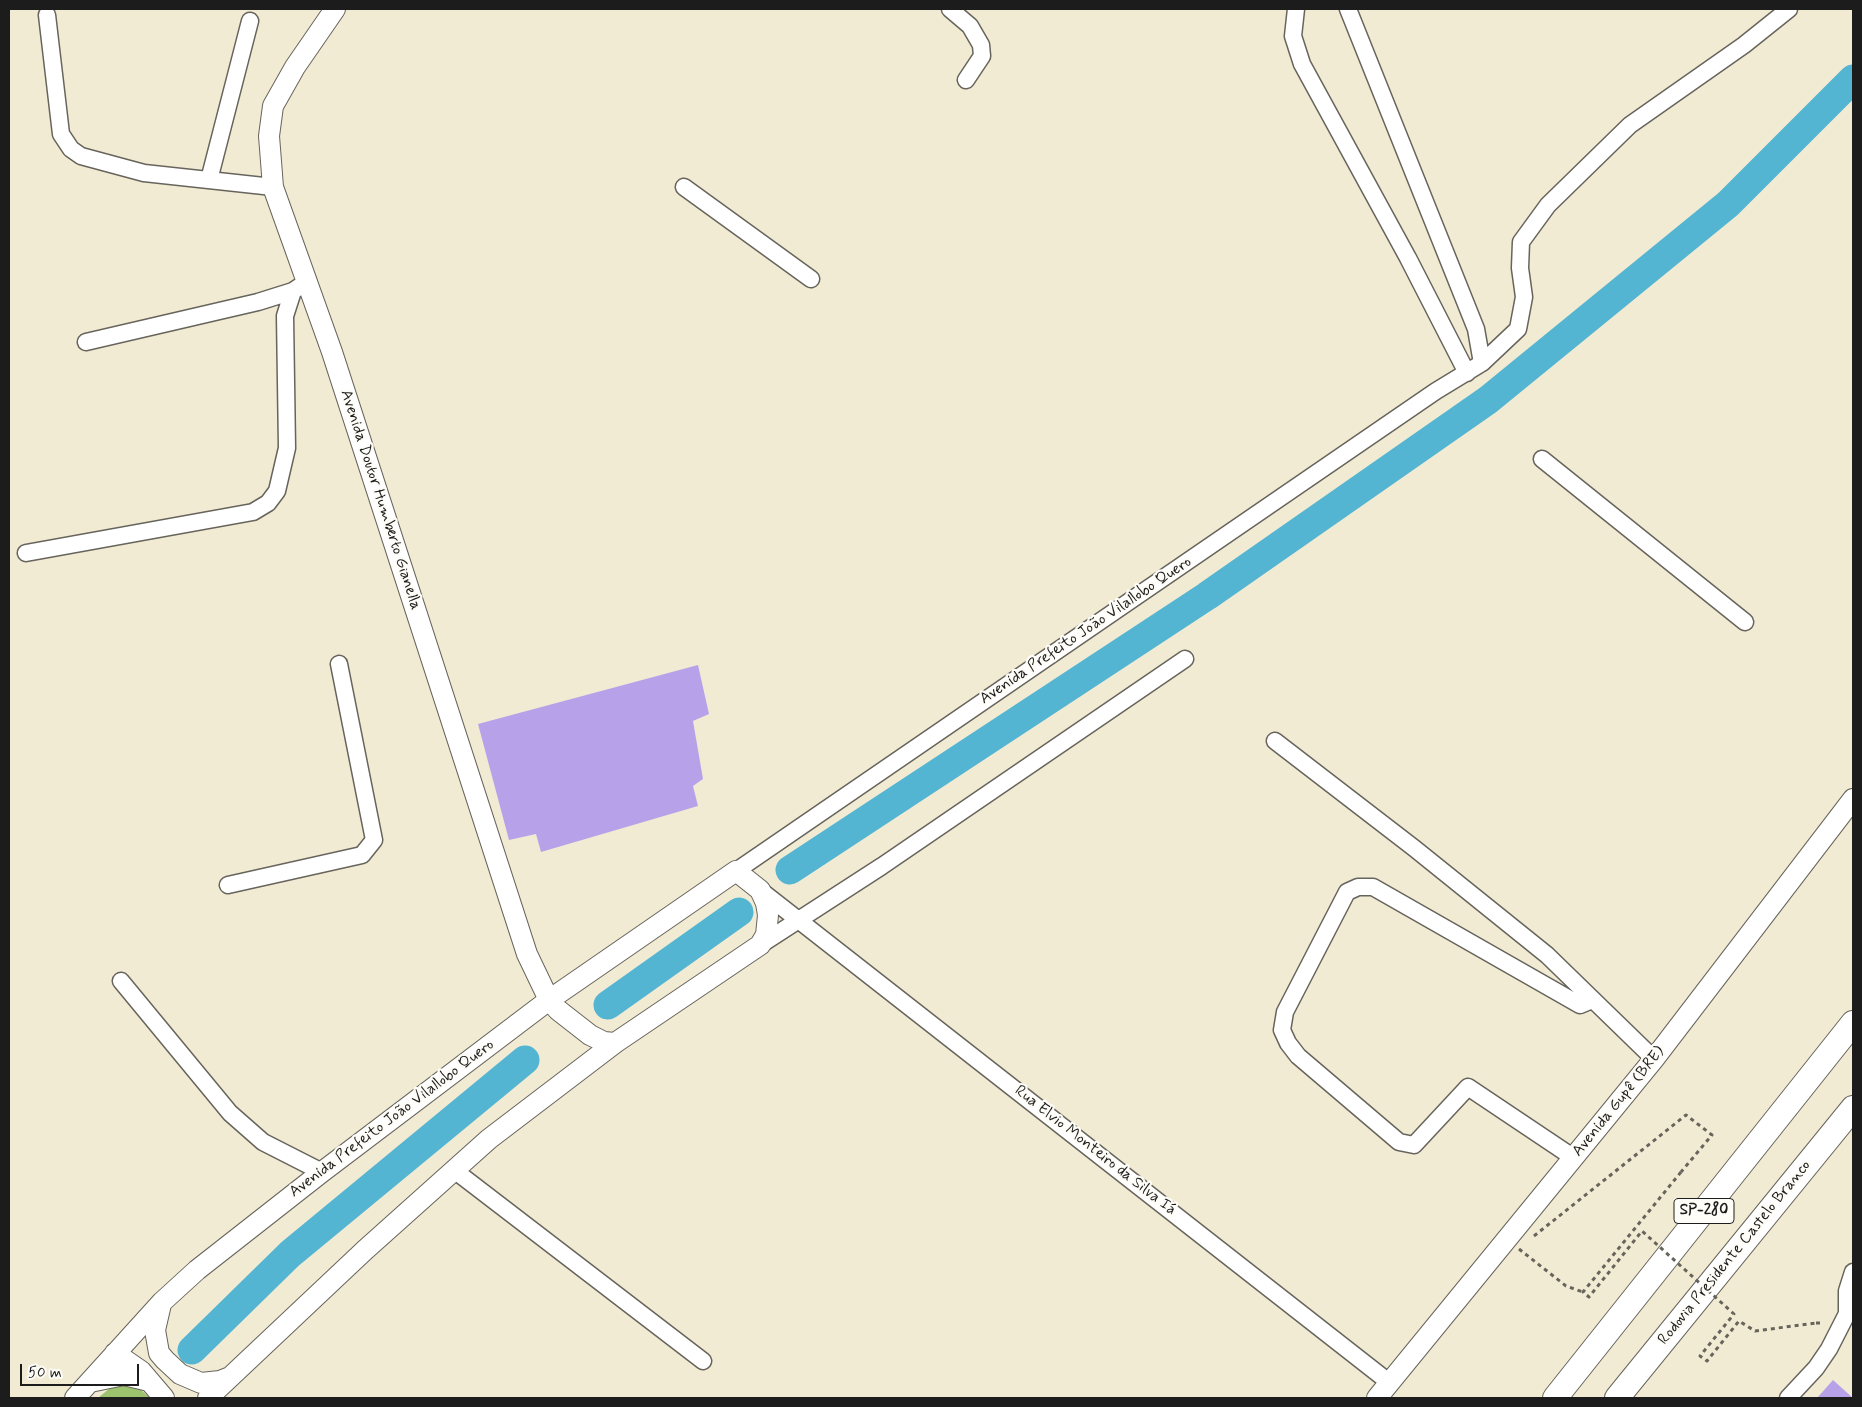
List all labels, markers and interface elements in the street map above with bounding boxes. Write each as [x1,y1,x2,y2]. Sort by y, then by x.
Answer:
street label: Avenida Doutor Humberto Gianella [335,388,425,612]
street label: Avenida Prefeito João Vilallobo Quero [976,553,1196,709]
street label: Avenida Prefeito João Vilallobo Quero [286,1036,498,1202]
street label: Avenida Gupê (BRE) [1569,1043,1669,1161]
street label: Rua Elvio Monteiro da Silva Iá [1010,1082,1180,1220]
street label: Rodovia Presidente Castelo Branco [1655,1157,1815,1349]
road number: SP-280 [1674,1198,1734,1224]
scale bar [22,1354,141,1386]
text: 50 m [28,1363,62,1383]

